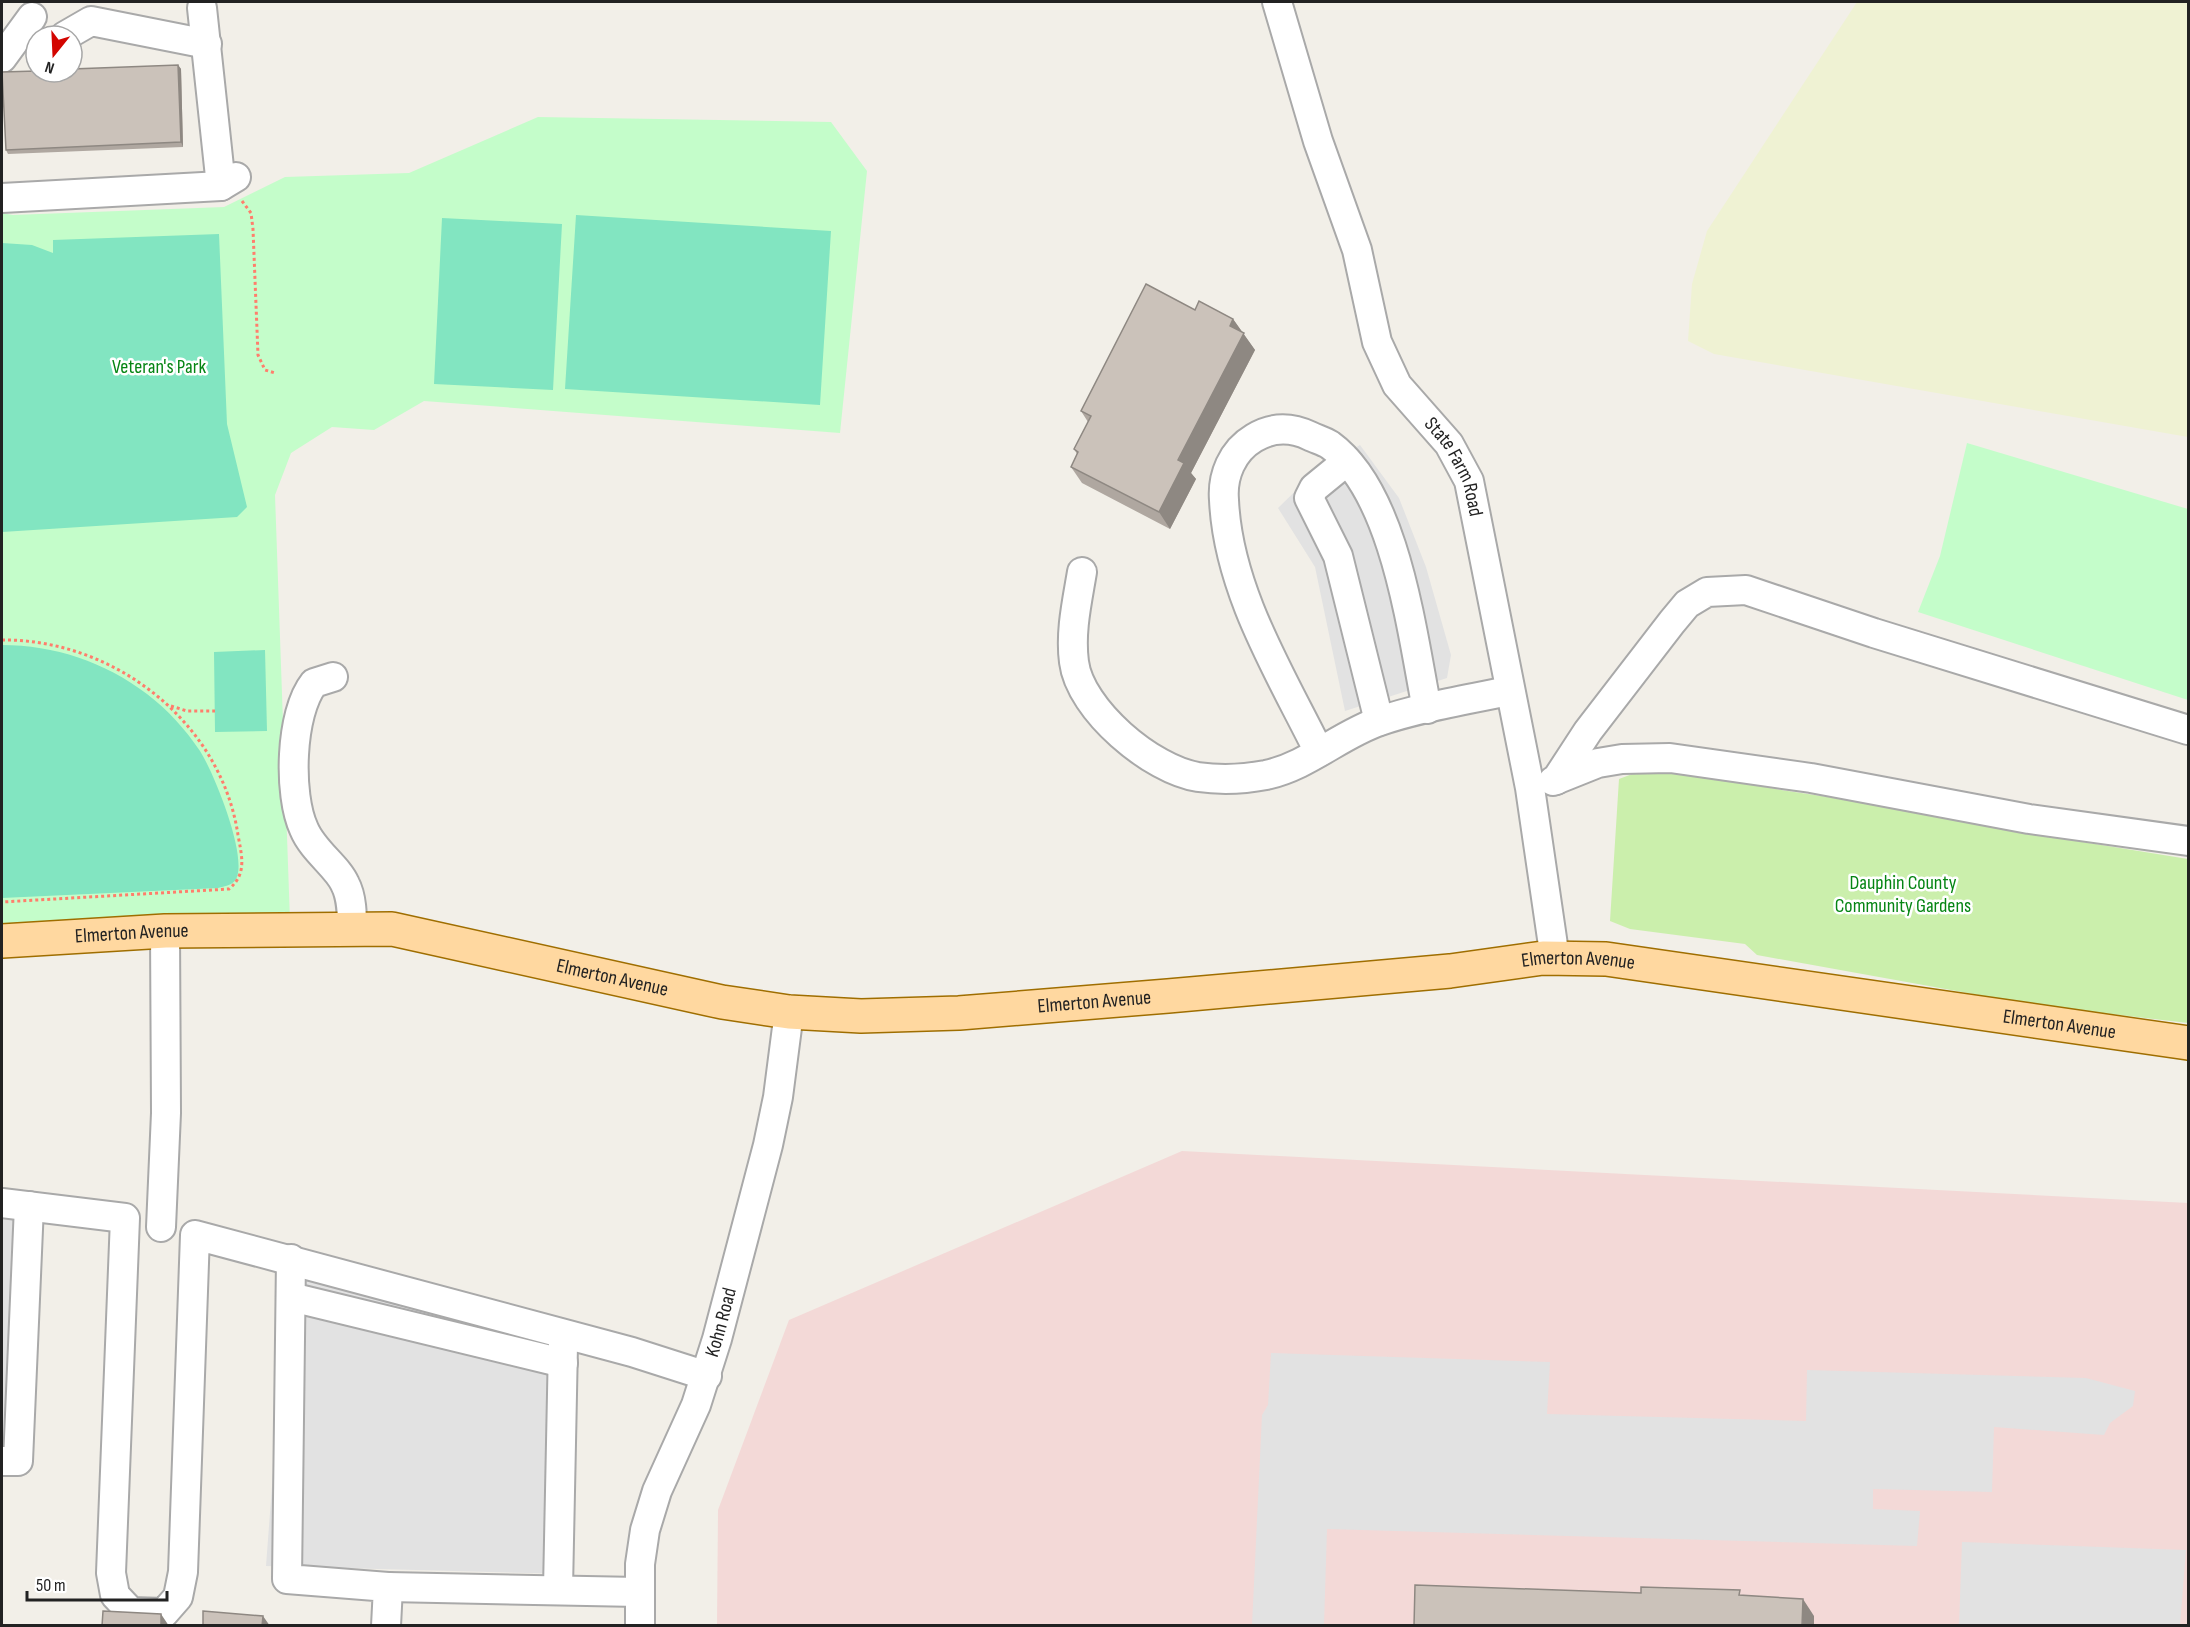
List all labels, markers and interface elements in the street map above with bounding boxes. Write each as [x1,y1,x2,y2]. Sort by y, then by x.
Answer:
north arrow [24,24,84,84]
text: N [43,56,57,77]
park label: Veteran's Park [112,355,206,379]
street label: State Farm Road [1419,412,1488,518]
park label: Dauphin County Community Gardens [1835,871,1971,918]
street label: Elmerton Avenue [74,919,189,949]
street label: Elmerton Avenue [1520,946,1636,975]
street label: Elmerton Avenue [554,954,671,1002]
street label: Elmerton Avenue [1037,985,1152,1019]
street label: Elmerton Avenue [2001,1004,2117,1044]
street label: Kohn Road [700,1285,742,1360]
scale bar [27,1564,166,1602]
text: 50 m [36,1575,66,1596]

